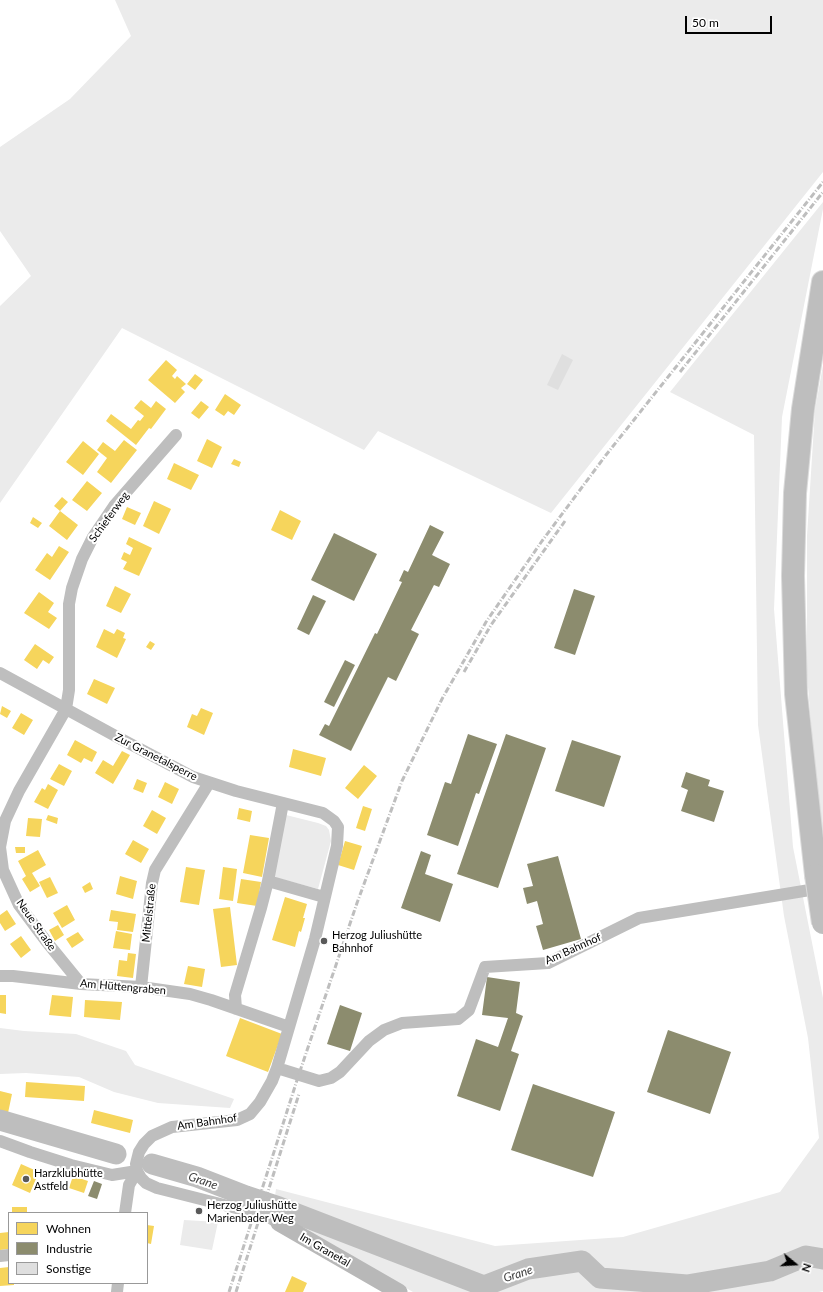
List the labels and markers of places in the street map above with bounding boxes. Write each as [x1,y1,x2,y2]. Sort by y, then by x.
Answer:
place label: Herzog Juliushütte Bahnhof [332,928,422,954]
marker: Herzog Juliushütte Bahnhof [319,936,329,946]
place label: Harzklubhütte Astfeld [34,1166,103,1192]
marker: Harzklubhütte Astfeld [21,1174,31,1184]
place label: Herzog Juliushütte Marienbader Weg [207,1198,297,1224]
marker: Herzog Juliushütte Marienbader Weg [194,1206,204,1216]

